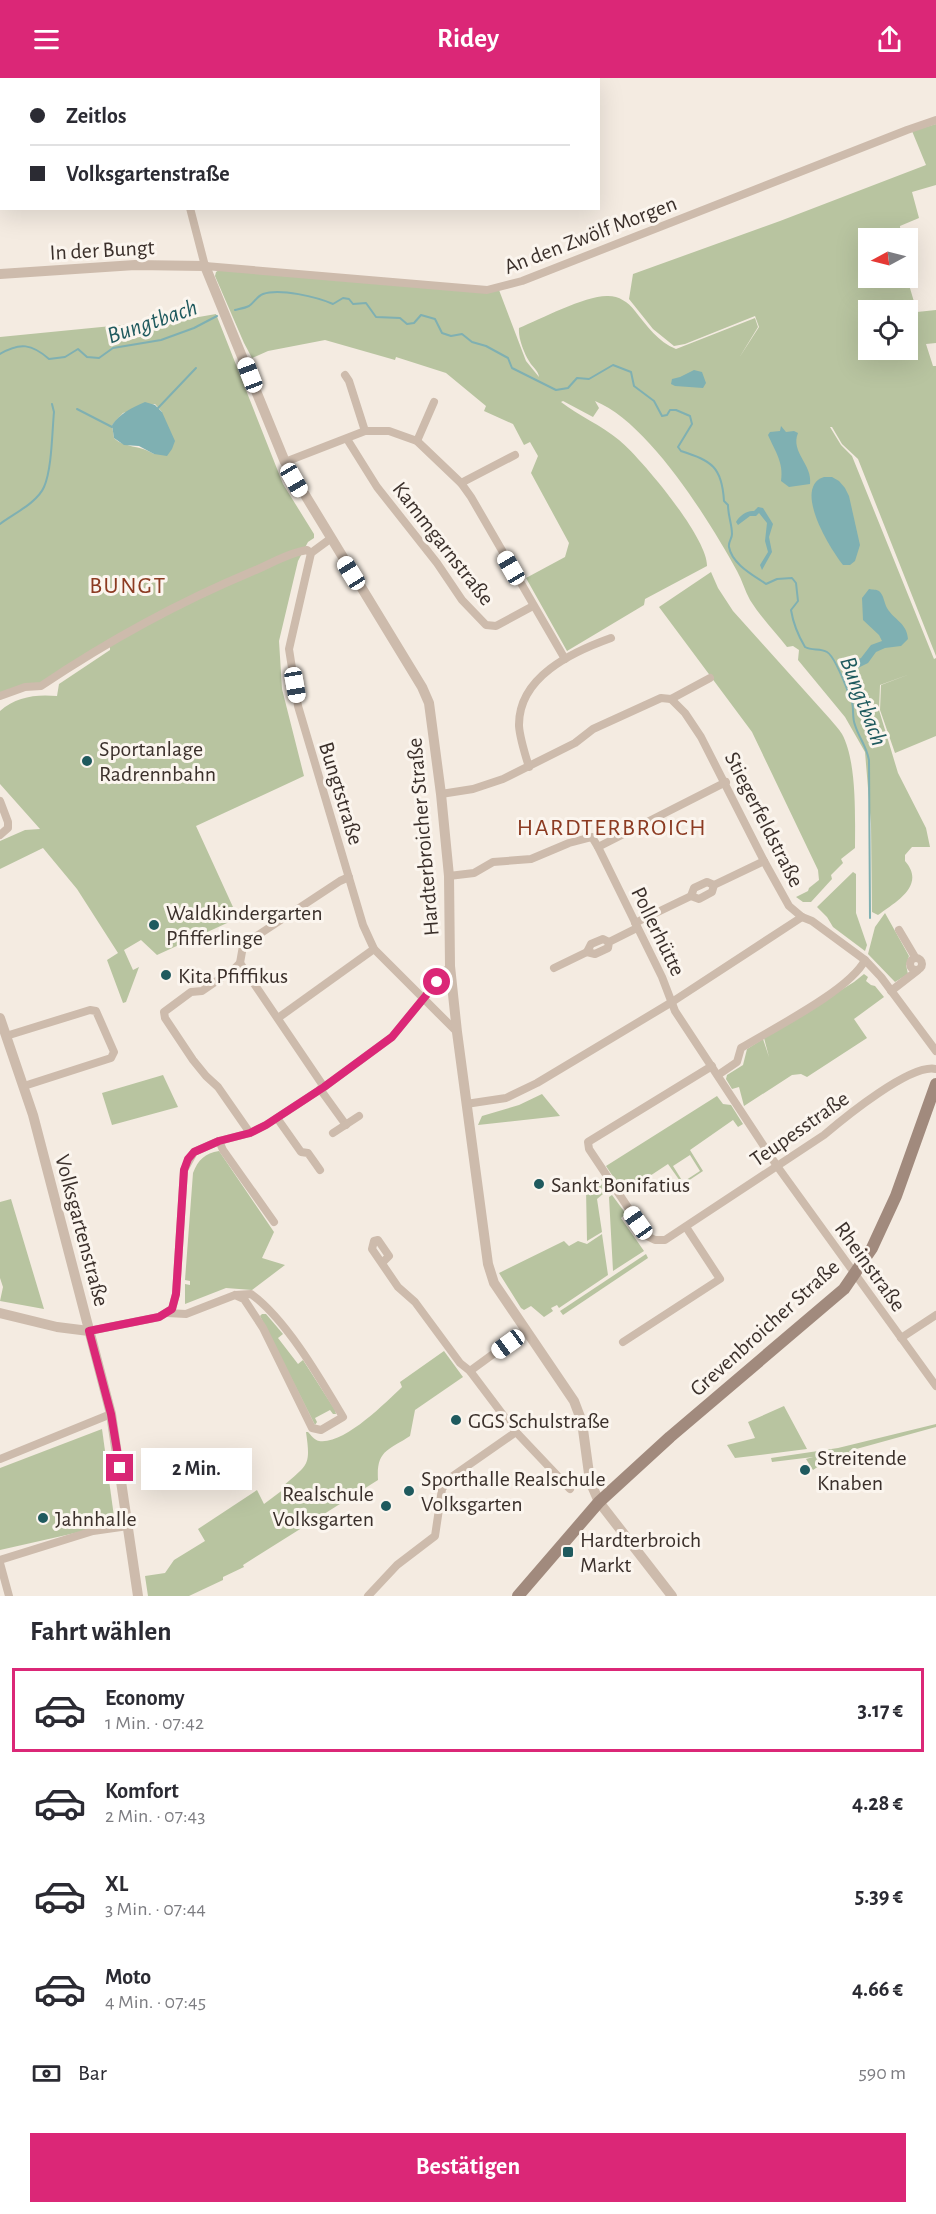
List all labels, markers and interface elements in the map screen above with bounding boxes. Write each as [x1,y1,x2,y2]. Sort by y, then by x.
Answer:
icon: menu [30,23,63,56]
icon: share [873,23,906,56]
text: Ridey [437,25,499,52]
text: Zeitlos [66,105,126,127]
text: Volksgartenstraße [66,163,230,185]
street label: An den Zwölf Morgen [501,192,680,278]
north arrow [858,228,918,288]
map controls [858,228,918,360]
street label: In der Bungt [49,236,155,264]
water label: Bungtbach [104,295,201,349]
button: locate [858,300,918,360]
car [235,355,265,395]
car [277,460,311,500]
street label: Kammgarnstraße [388,478,498,610]
car [494,548,528,588]
car [334,553,368,593]
district label: BUNGT [89,574,167,598]
water label: Bungtbach [835,653,891,749]
car [283,666,307,704]
street label: Hardterbroicher Straße [403,737,443,937]
place label: Sportanlage Radrennbahn [99,738,216,785]
street label: Bungtstraße [315,739,367,847]
street label: Stiegerfeldstraße [721,748,808,891]
marker: Sportanlage Radrennbahn [80,754,94,768]
district label: HARDTERBROICH [517,816,707,840]
street label: Pollerhütte [627,883,689,979]
place label: Waldkindergarten Pfifferlinge [166,902,323,949]
marker: Waldkindergarten Pfifferlinge [147,918,161,932]
place label: Kita Pfiffikus [178,965,288,987]
marker: Kita Pfiffikus [159,968,173,982]
route start [423,968,450,995]
street label: Teupesstraße [746,1087,853,1171]
street label: Volksgartenstraße [51,1152,113,1308]
place label: Sankt Bonifatius [551,1174,690,1196]
marker: Sankt Bonifatius [532,1177,546,1191]
car [620,1203,656,1243]
street label: Rheinstraße [830,1218,910,1315]
street label: Grevenbroicher Straße [686,1255,844,1400]
car [488,1326,528,1362]
place label: GGS Schulstraße [468,1410,609,1432]
marker: GGS Schulstraße [449,1413,463,1427]
callout: 2 Min. [141,1447,252,1489]
place label: Streitende Knaben [817,1447,907,1494]
route end [106,1454,133,1481]
text: 2 Min. [172,1459,221,1479]
marker: Streitende Knaben [798,1463,812,1477]
place label: Sporthalle Realschule Volksgarten [421,1468,606,1515]
place label: Realschule Volksgarten [272,1483,374,1530]
marker: Sporthalle Realschule Volksgarten [402,1484,416,1498]
marker: Realschule Volksgarten [379,1499,393,1513]
place label: Jahnhalle [55,1508,137,1530]
marker: Jahnhalle [36,1511,50,1525]
place label: Hardterbroich Markt [580,1529,701,1576]
marker: Hardterbroich Markt [561,1545,575,1559]
text: Fahrt wählen [30,1618,172,1645]
icon: car [33,1683,87,1737]
text: Economy [105,1687,185,1709]
text: 3.17 € [857,1699,903,1721]
text: 1 Min. · 07:42 [105,1713,204,1733]
icon: car [33,1776,87,1830]
text: Komfort [105,1780,179,1802]
text: 4.28 € [852,1792,903,1814]
text: 2 Min. · 07:43 [105,1806,205,1826]
icon: car [33,1869,87,1923]
text: XL [105,1873,128,1895]
text: 5.39 € [855,1885,903,1907]
text: 3 Min. · 07:44 [105,1899,206,1919]
icon: car [33,1962,87,2016]
text: Moto [105,1966,151,1988]
text: 4.66 € [852,1978,903,2000]
text: 4 Min. · 07:45 [105,1992,206,2012]
icon: cash [30,2057,63,2090]
text: Bar [78,2062,107,2084]
text: 590 m [858,2063,906,2083]
button: Bestätigen [30,2133,906,2202]

